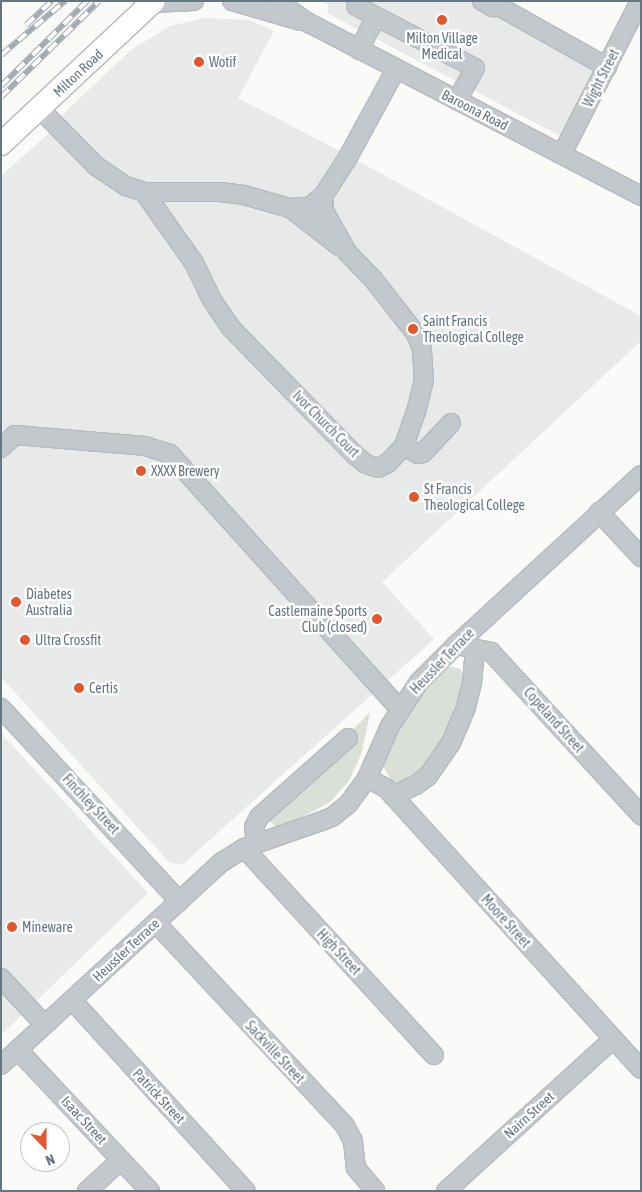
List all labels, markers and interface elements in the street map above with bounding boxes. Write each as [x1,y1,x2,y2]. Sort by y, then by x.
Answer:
marker: Milton Village Medical [435,13,449,27]
place label: Milton Village Medical [406,30,478,62]
street label: Milton Road [50,46,106,100]
street label: Wight Street [579,46,623,110]
place label: Wotif [209,54,236,70]
marker: Wotif [193,56,205,68]
street label: Baroona Road [439,86,511,134]
place label: Saint Francis Theological College [423,313,524,346]
marker: Saint Francis Theological College [407,323,419,335]
street label: Ivor Church Court [289,387,363,461]
place label: XXXX Brewery [151,463,220,479]
marker: XXXX Brewery [135,465,147,477]
place label: St Francis Theological College [424,481,525,514]
marker: St Francis Theological College [408,491,420,503]
place label: Diabetes Australia [26,586,72,618]
marker: Diabetes Australia [10,596,22,608]
place label: Castlemaine Sports Club (closed) [268,603,367,636]
marker: Castlemaine Sports Club (closed) [371,613,383,625]
street label: Heussler Terrace [407,625,477,697]
place label: Ultra Crossfit [35,632,101,648]
marker: Ultra Crossfit [19,634,31,646]
place label: Certis [89,680,118,696]
marker: Certis [73,682,85,694]
street label: Copeland Street [520,684,588,756]
street label: Finchley Street [59,771,123,837]
street label: Moore Street [478,891,534,951]
street label: Heussler Terrace [89,915,163,985]
place label: Mineware [22,919,73,935]
marker: Mineware [6,921,18,933]
street label: High Street [313,926,365,978]
street label: Sackville Street [242,1017,308,1087]
street label: Patrick Street [130,1065,188,1127]
street label: Nairn Street [501,1088,557,1142]
street label: Isaac Street [58,1093,110,1147]
north arrow [20,1122,70,1172]
text: N [43,1151,57,1169]

